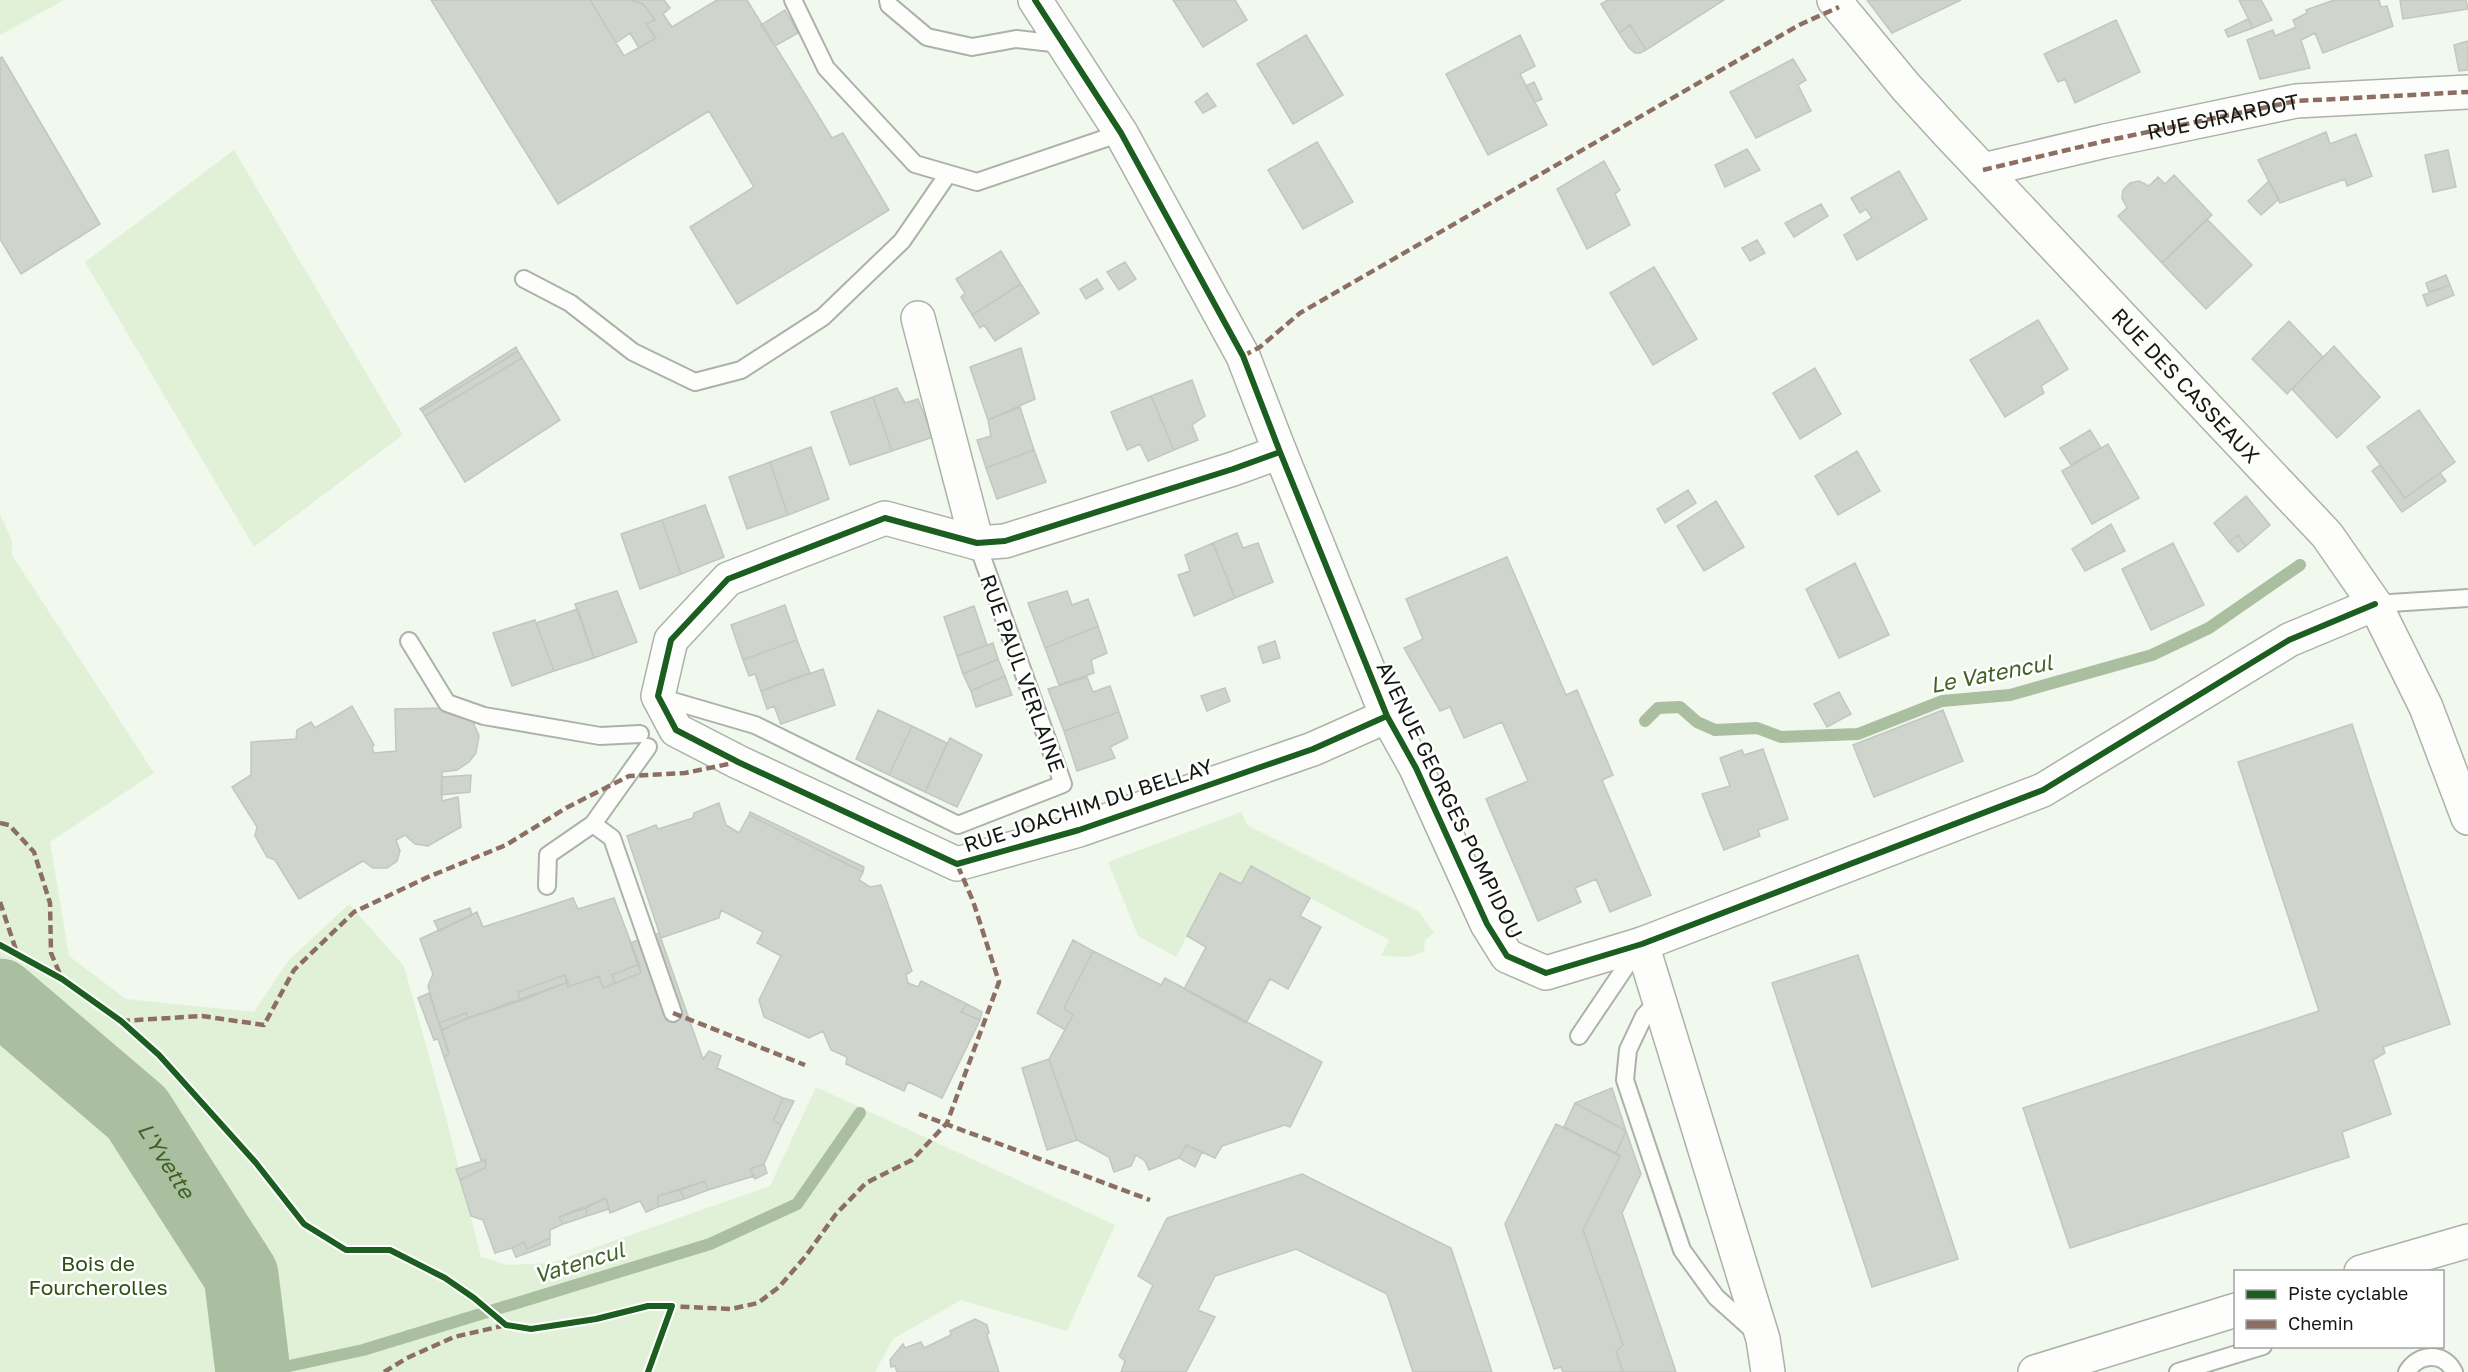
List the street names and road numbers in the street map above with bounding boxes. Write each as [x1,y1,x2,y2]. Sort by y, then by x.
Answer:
street label: RUE GIRARDOT [2145,88,2301,145]
street label: RUE DES CASSEAUX [2107,302,2265,468]
street label: RUE PAUL VERLAINE [975,570,1071,776]
street label: AVENUE GEORGES POMPIDOU [1371,657,1529,943]
street label: RUE JOACHIM DU BELLAY [960,752,1216,858]

